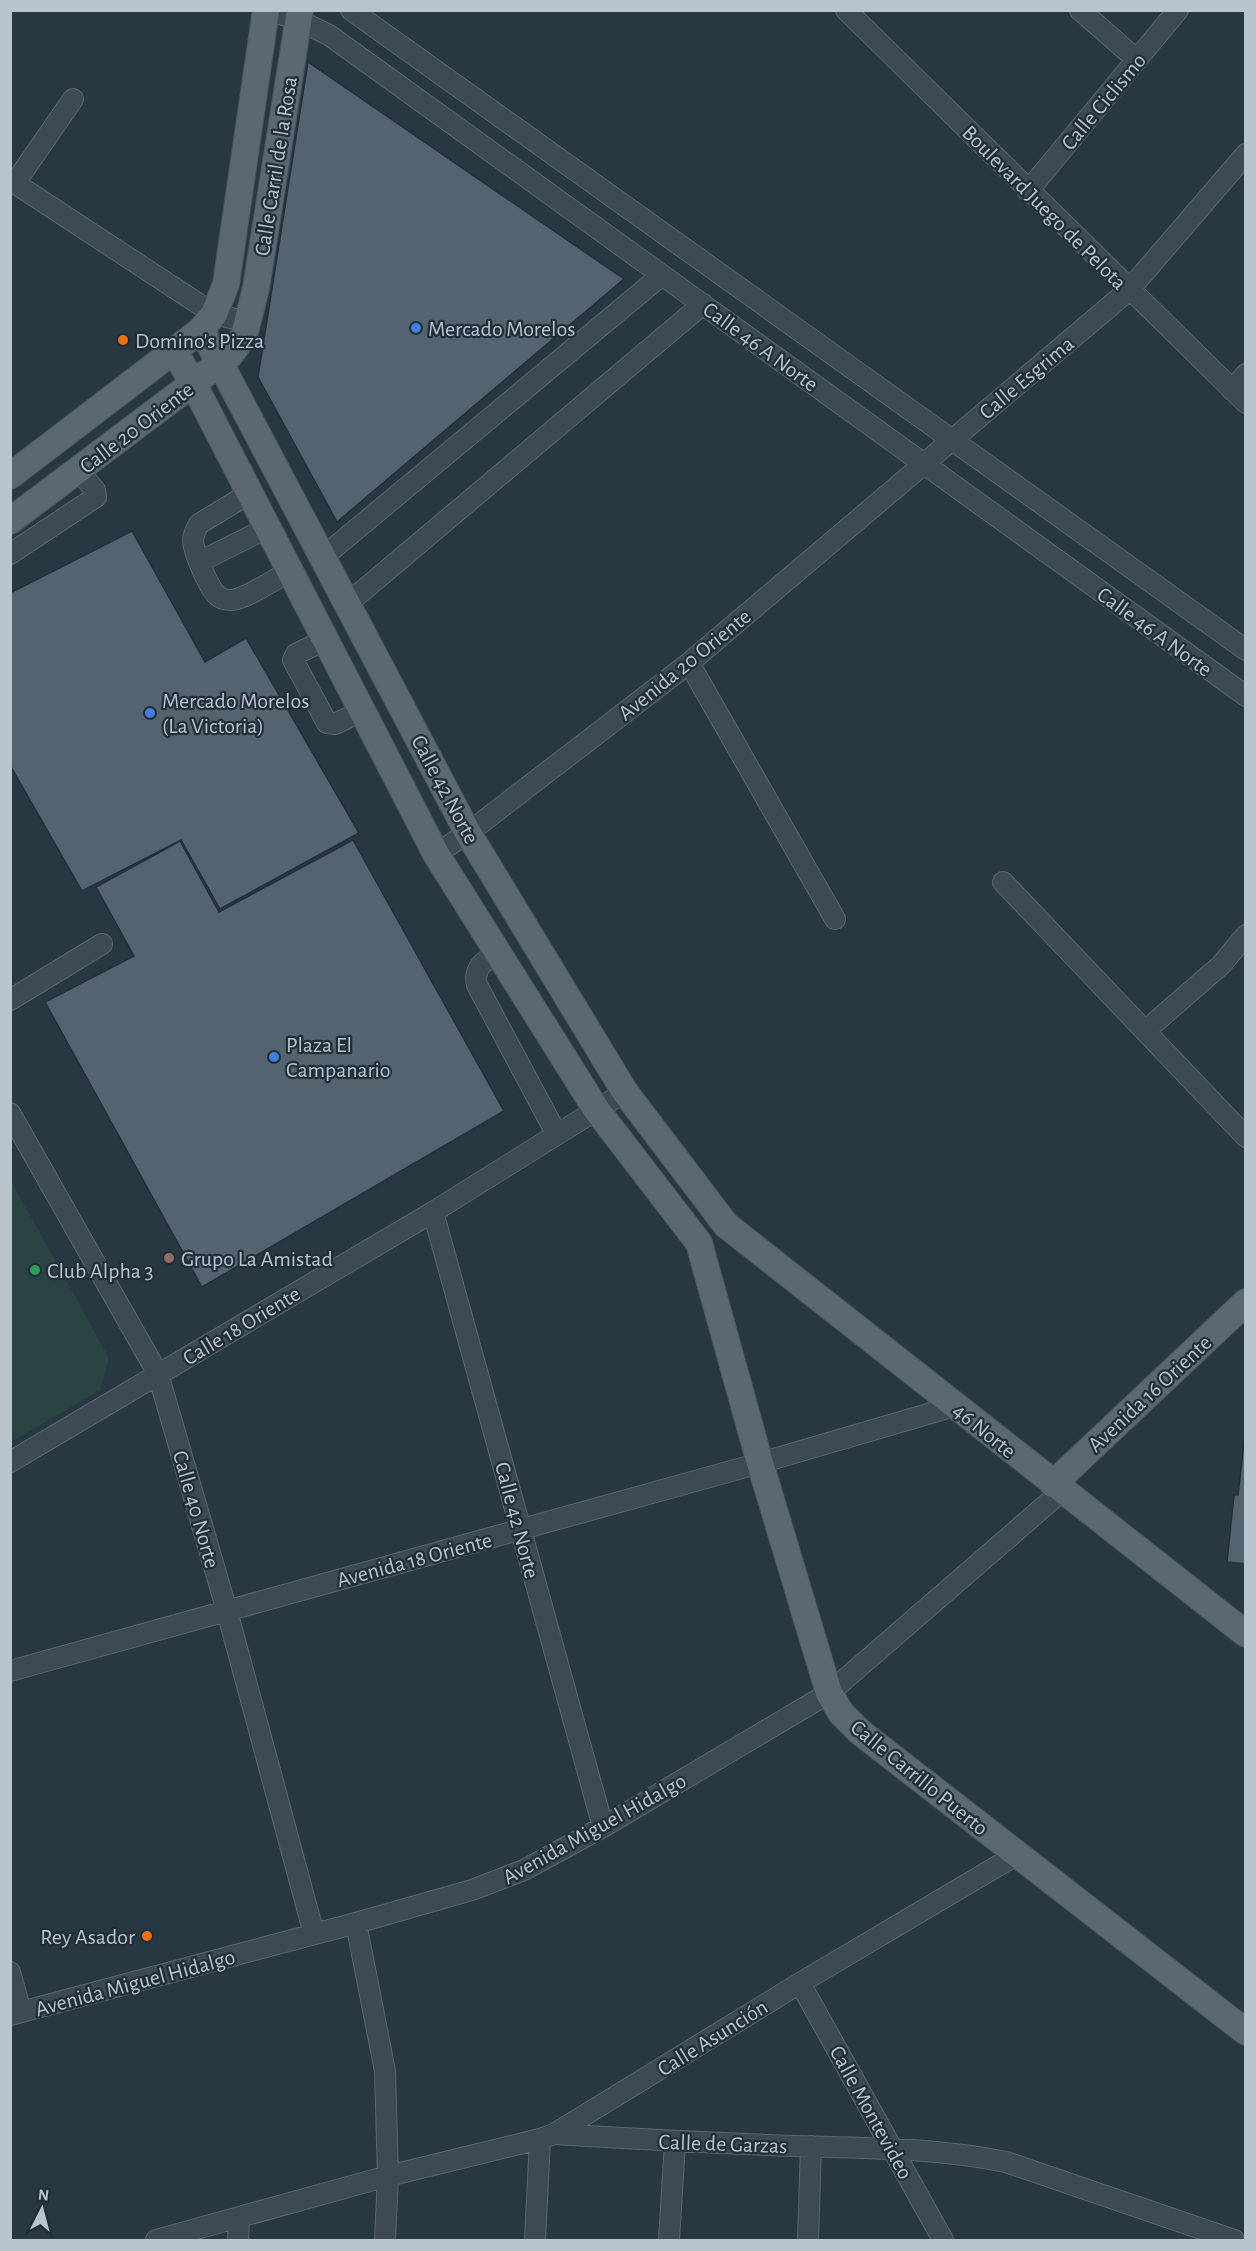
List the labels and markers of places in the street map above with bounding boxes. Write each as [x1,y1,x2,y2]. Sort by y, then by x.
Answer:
place label: Mercado Morelos [428,318,575,340]
marker: Mercado Morelos [409,321,423,335]
place label: Domino's Pizza [135,330,264,352]
marker: Domino's Pizza [116,333,130,347]
place label: Mercado Morelos (La Victoria) [162,690,309,737]
marker: Mercado Morelos (La Victoria) [143,706,157,720]
place label: Plaza El Campanario [286,1034,391,1081]
marker: Plaza El Campanario [267,1050,281,1064]
place label: Grupo La Amistad [181,1248,333,1270]
marker: Grupo La Amistad [162,1251,176,1265]
place label: Club Alpha 3 [47,1260,154,1282]
marker: Club Alpha 3 [28,1263,42,1277]
place label: Rey Asador [40,1926,135,1948]
marker: Rey Asador [140,1929,154,1943]

